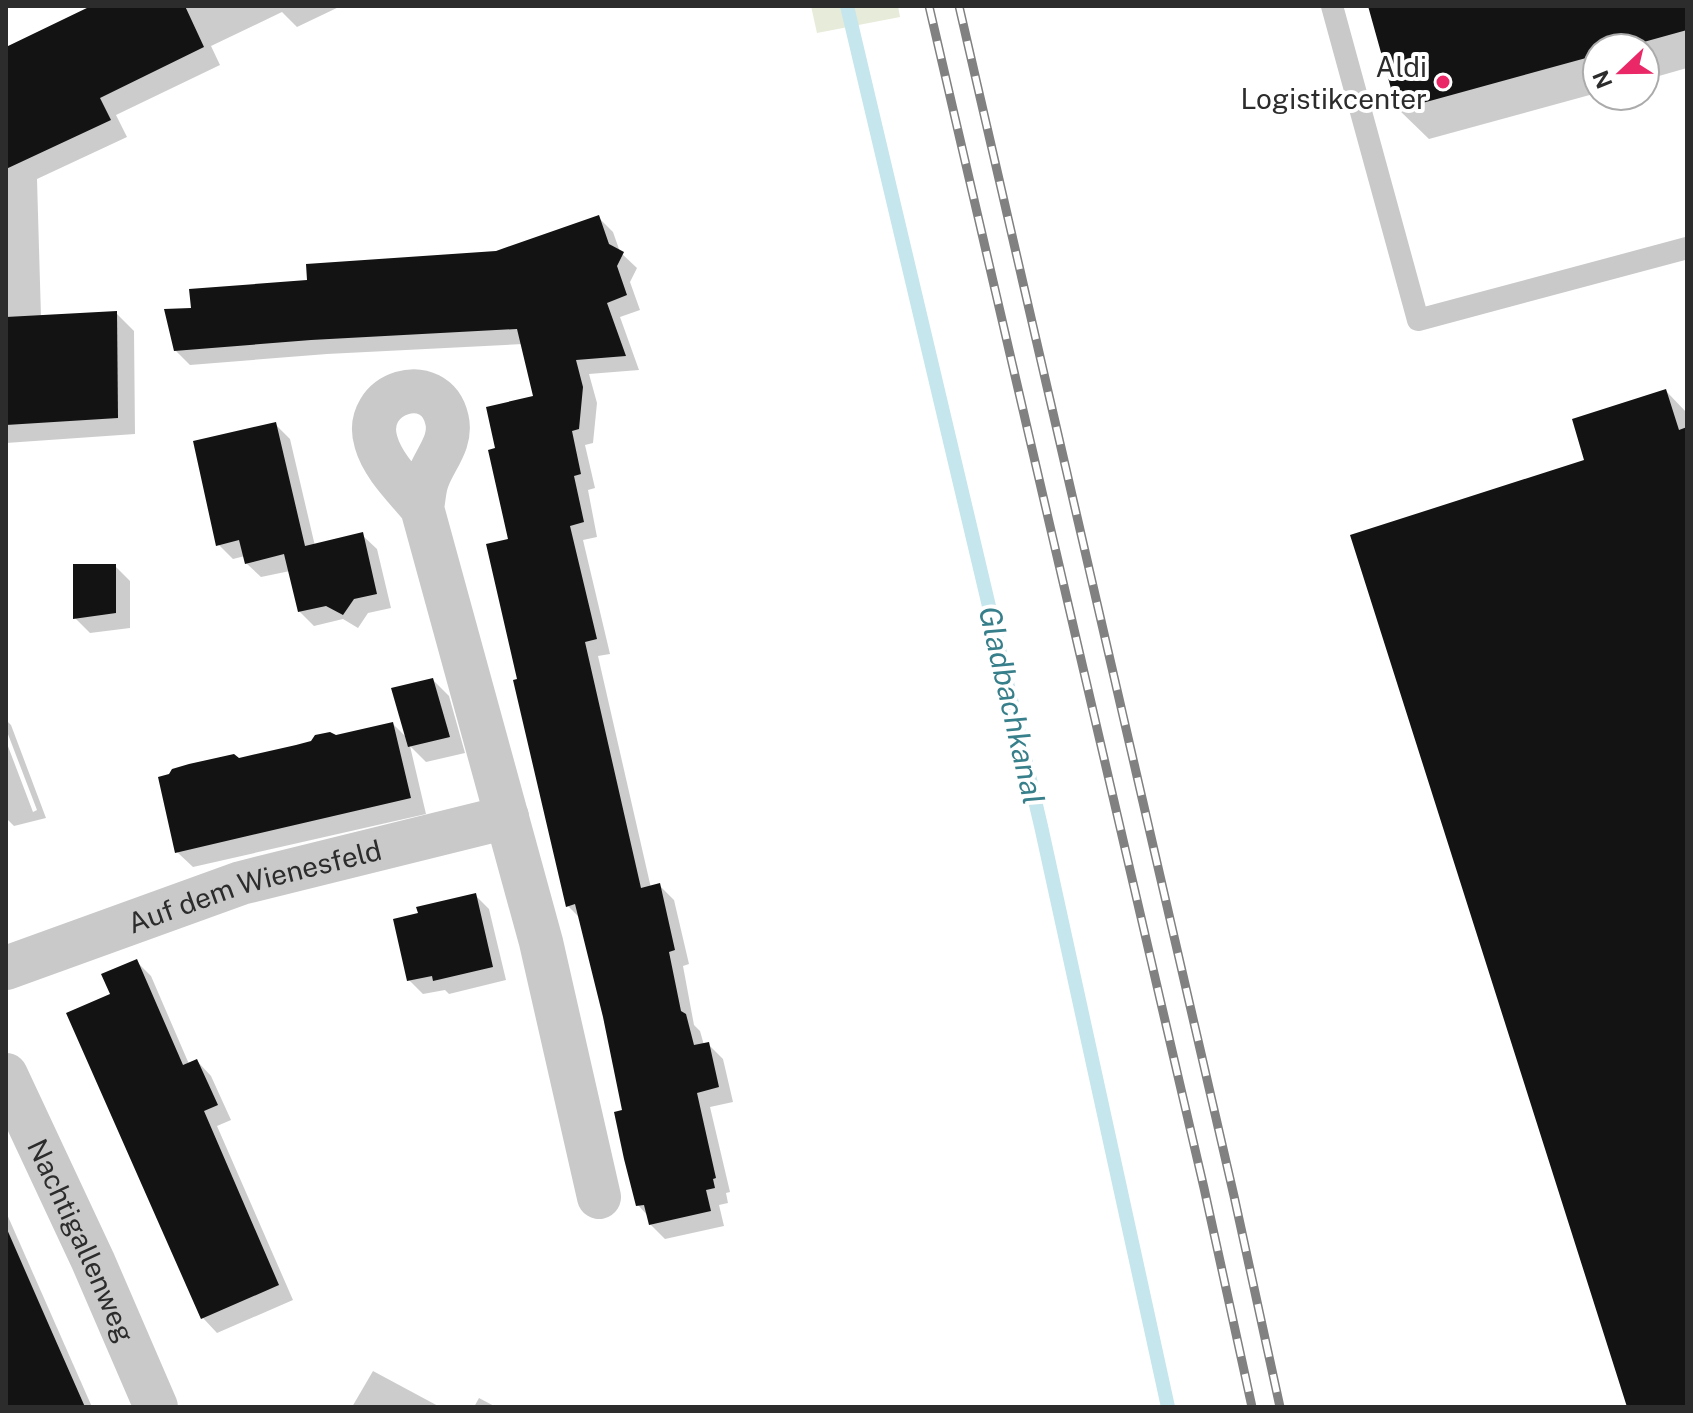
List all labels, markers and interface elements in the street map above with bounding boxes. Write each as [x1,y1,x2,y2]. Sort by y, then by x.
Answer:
north arrow [1581,32,1661,112]
place label: Aldi Logistikcenter [1240,50,1427,115]
text: N [1587,67,1618,92]
marker: Aldi Logistikcenter [1434,73,1452,91]
water label: Gladbachkanal [972,602,1052,808]
street label: Auf dem Wienesfeld [123,832,385,939]
street label: Nachtigallenweg [22,1133,142,1347]

